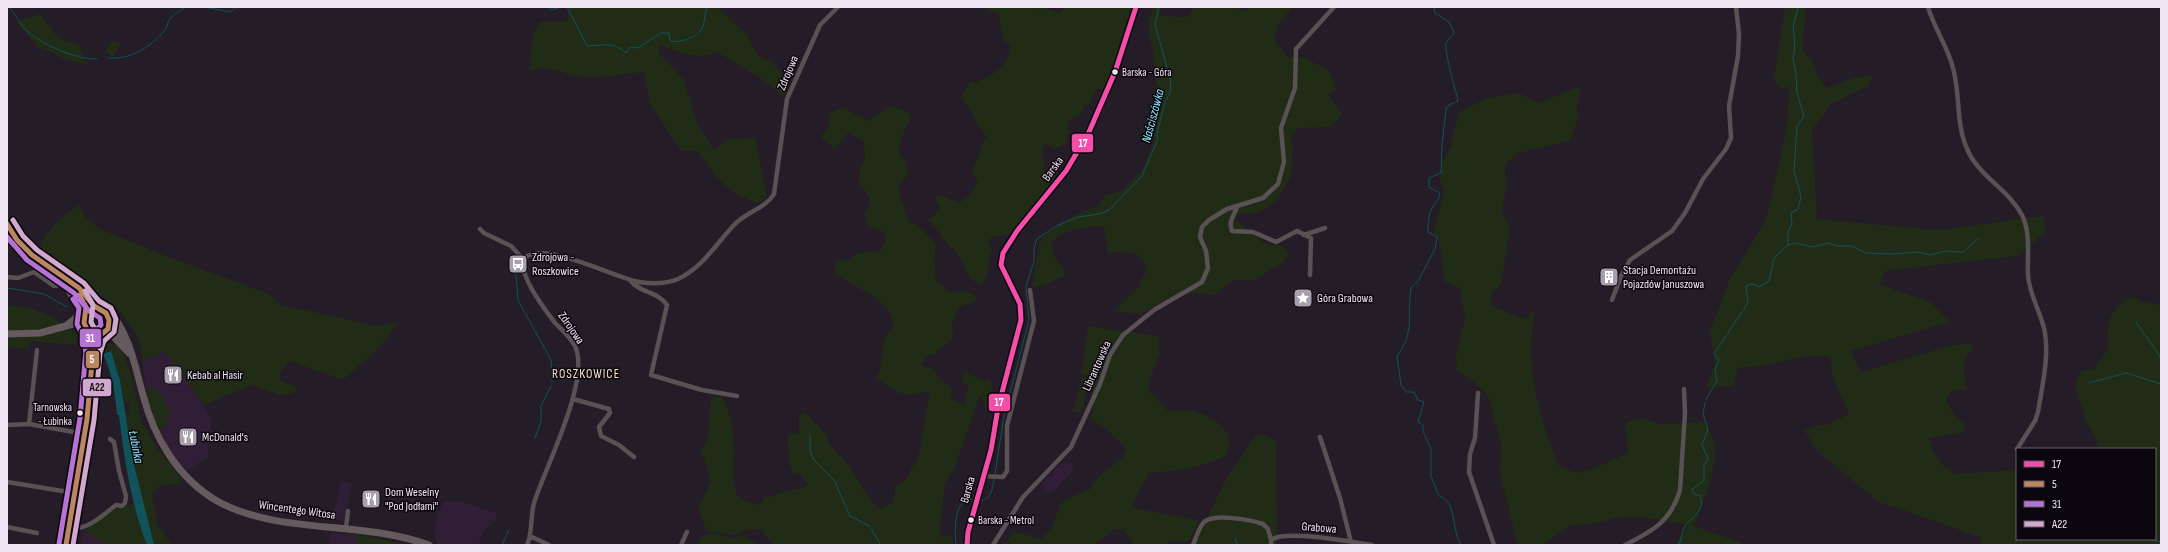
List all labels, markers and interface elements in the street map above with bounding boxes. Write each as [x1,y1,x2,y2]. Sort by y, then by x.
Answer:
street label: Zdrojowa [774,53,802,93]
place label: Barska - Góra [1122,66,1171,79]
marker: Barska - Góra [1110,67,1120,77]
water label: Naściszówka [1138,87,1168,145]
line badge: 17 [1071,133,1094,153]
text: 17 [1078,137,1088,150]
street label: Barska [1039,153,1067,184]
place label: Zdrojowa - Roszkowice [532,250,579,279]
bus stop icon: Zdrojowa - Roszkowice [507,253,529,275]
place label: Stacja Demontażu Pojazdów Januszowa [1623,263,1705,292]
building icon: Stacja Demontażu Pojazdów Januszowa [1598,266,1620,288]
place icon: Góra Grabowa [1292,287,1314,309]
place label: Góra Grabowa [1317,291,1373,306]
street label: Zdrojowa [554,309,588,347]
line badge: 31 [79,328,102,348]
text: 31 [85,332,95,345]
street label: Librantowska [1079,338,1115,393]
line badge: 5 [85,350,100,369]
text: 5 [90,353,95,366]
restaurant icon: Kebab al Hasir [162,364,184,386]
district label: ROSZKOWICE [552,366,620,382]
place label: Kebab al Hasir [187,368,244,383]
line badge: A22 [82,378,112,397]
text: A22 [88,381,105,394]
line badge: 17 [988,393,1011,412]
text: 17 [994,396,1004,409]
place label: Tarnowska - Łubinka [33,401,72,428]
marker: Tarnowska - Łubinka [75,408,85,418]
restaurant icon: McDonald's [177,426,199,448]
water label: Łubinka [125,429,147,465]
place label: McDonald's [202,430,248,445]
legend [2016,448,2156,540]
text: 17 [2052,457,2061,472]
street label: Barska [957,475,979,505]
text: 5 [2052,477,2057,492]
place label: Dom Weselny "Pod Jodłami" [385,485,439,514]
restaurant icon: Dom Weselny "Pod Jodłami" [360,488,382,510]
street label: Wincentego Witosa [258,497,337,523]
text: 31 [2052,497,2062,512]
place label: Barska - Metrol [978,514,1034,527]
marker: Barska - Metrol [966,515,976,525]
text: A22 [2051,517,2067,532]
street label: Grabowa [1301,519,1337,537]

